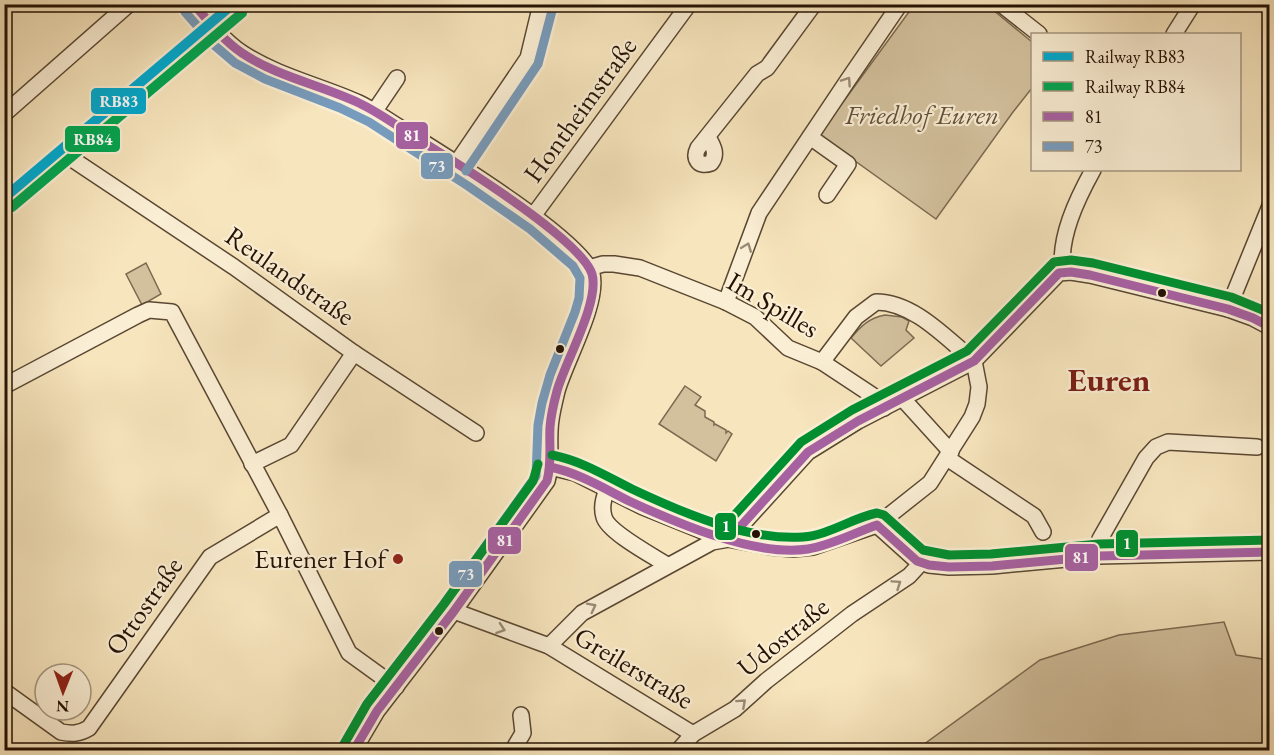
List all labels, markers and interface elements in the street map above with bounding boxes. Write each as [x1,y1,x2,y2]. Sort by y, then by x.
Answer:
street label: Hontheimstraße [515,30,644,189]
legend [1031,33,1241,171]
text: Railway RB83 [1085,45,1185,68]
text: Railway RB84 [1085,75,1185,98]
one-way arrow [840,76,851,87]
line badge: RB83 [90,87,147,115]
text: RB83 [99,91,139,112]
park label: Friedhof Euren [844,97,999,132]
text: 81 [1085,105,1102,128]
line badge: 81 [395,121,429,150]
line badge: RB84 [64,125,121,153]
text: 81 [404,125,420,146]
text: RB84 [73,129,113,150]
text: 73 [1085,135,1102,158]
line badge: 73 [420,152,454,180]
text: 73 [429,156,445,177]
street label: Reulandstraße [219,218,362,333]
one-way arrow [739,242,752,253]
street label: Im Spilles [721,264,826,346]
unlabelled marker [1156,287,1168,299]
unlabelled marker [554,343,566,355]
district label: Euren [1068,358,1151,401]
line badge: 1 [714,512,737,541]
text: 1 [722,516,730,537]
line badge: 81 [487,526,522,555]
unlabelled marker [750,528,762,540]
line badge: 1 [1115,529,1139,558]
text: 81 [497,530,513,551]
text: 1 [1123,533,1131,554]
place label: Eurener Hof [254,541,389,576]
line badge: 81 [1064,543,1099,572]
text: 81 [1073,547,1089,568]
street label: Ottostraße [97,550,190,662]
marker: Eurener Hof [391,552,405,566]
line badge: 73 [448,560,483,588]
text: 73 [458,564,474,585]
one-way arrow [890,580,901,591]
street label: Udostraße [730,589,836,684]
one-way arrow [586,603,597,615]
street label: Greilerstraße [568,618,700,717]
one-way arrow [495,621,506,634]
unlabelled marker [433,625,445,637]
north arrow [33,662,93,722]
text: N [56,696,69,717]
one-way arrow [736,699,746,710]

